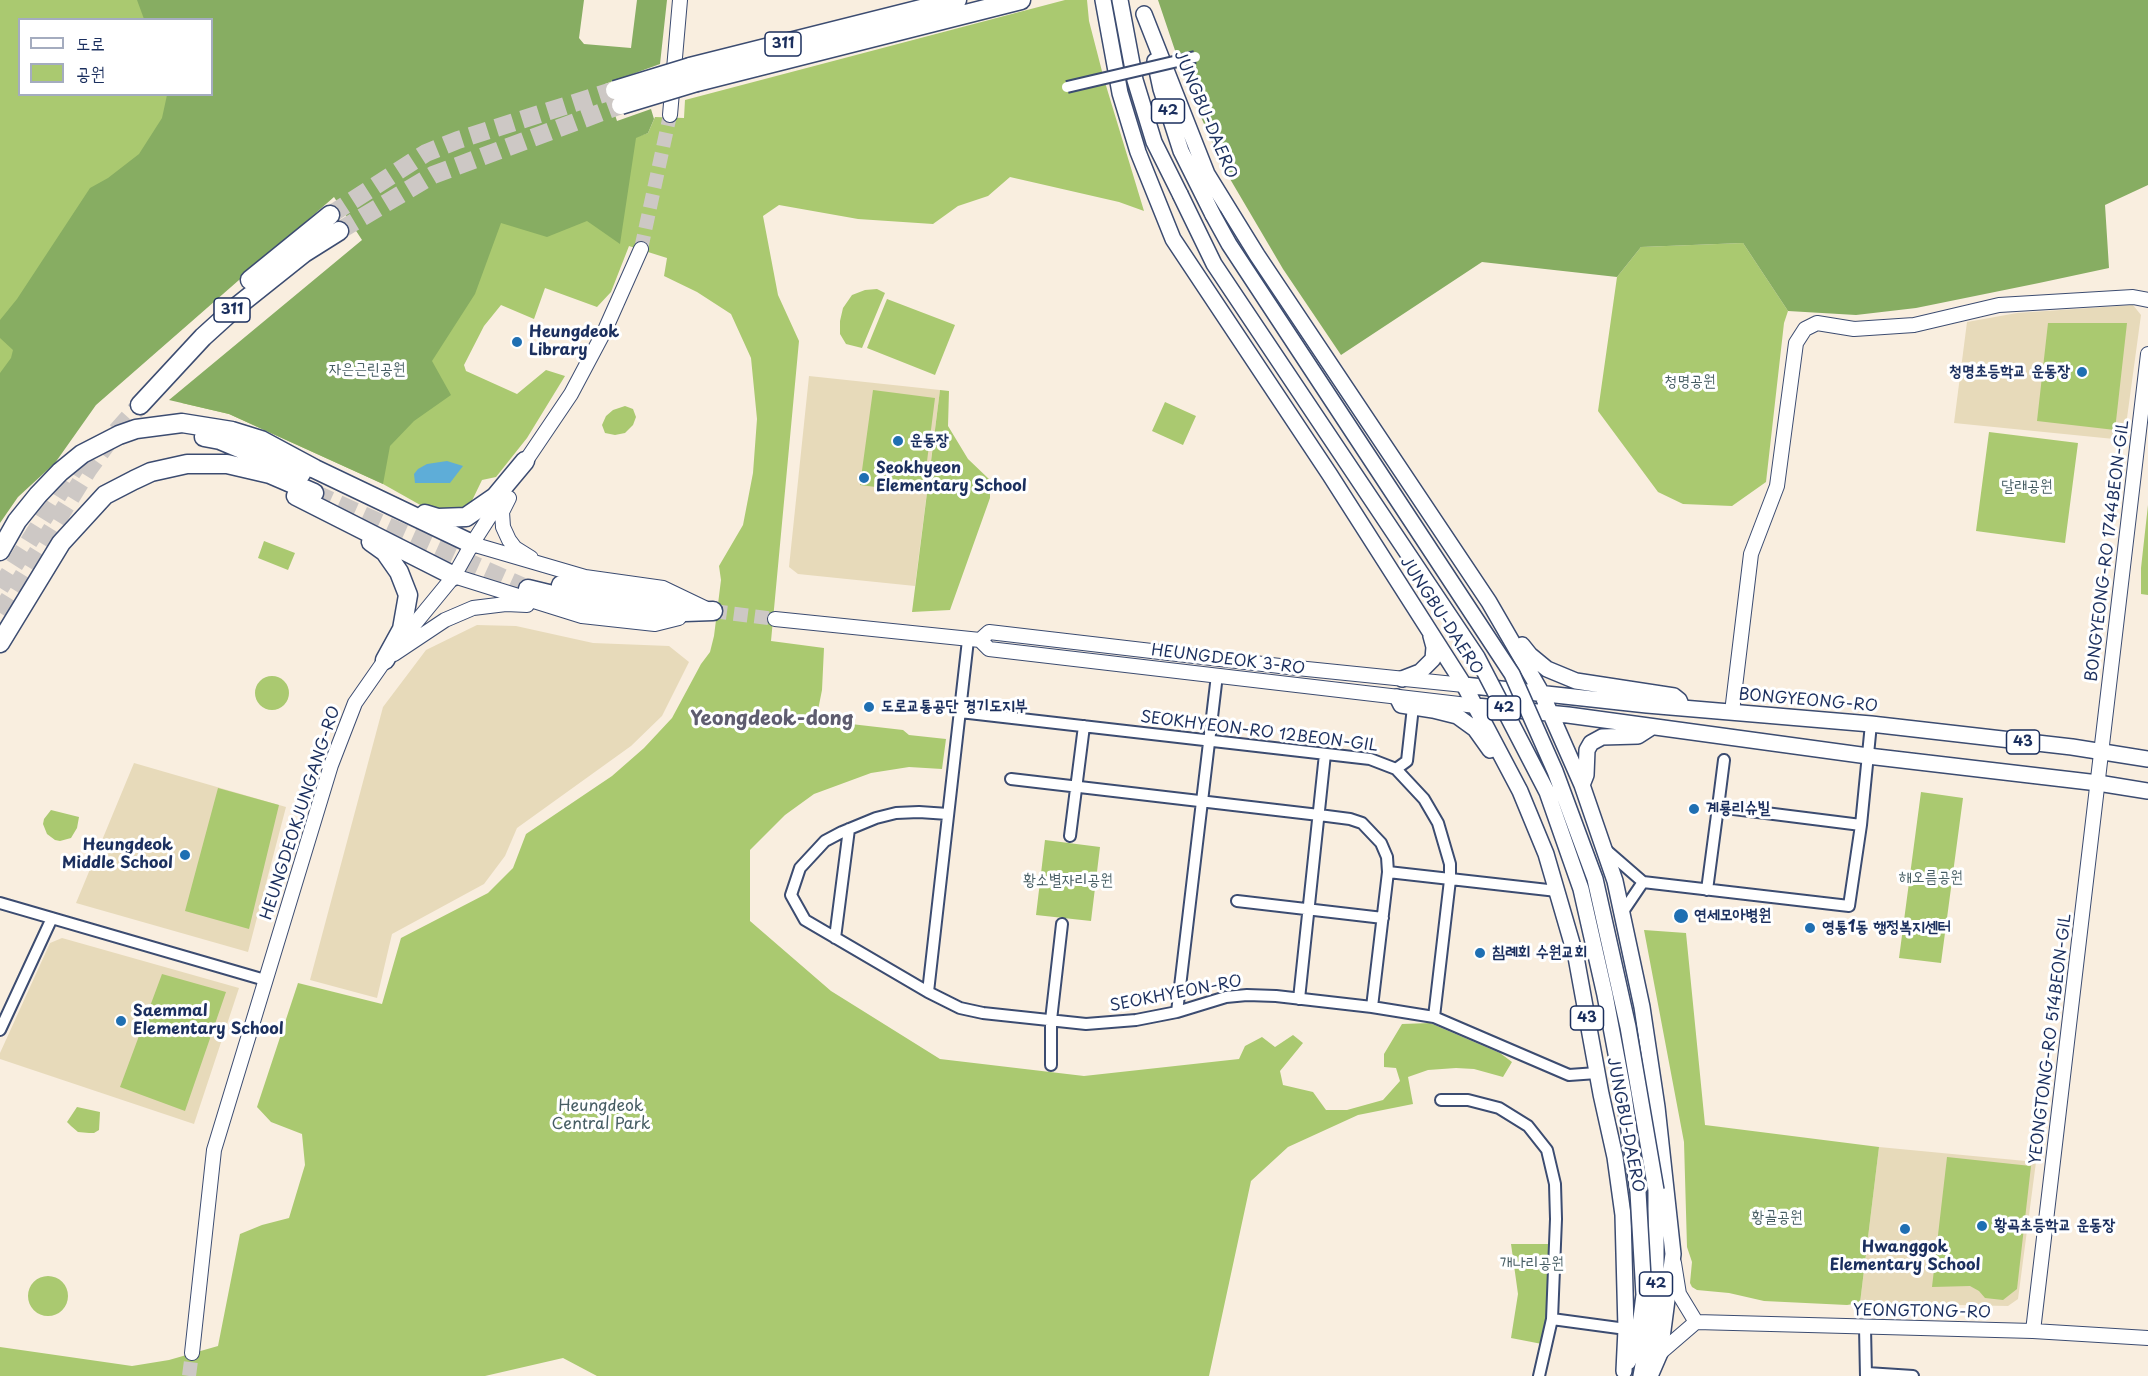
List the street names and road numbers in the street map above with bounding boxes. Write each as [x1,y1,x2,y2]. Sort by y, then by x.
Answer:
road number: 311 [765,32,801,56]
street label: JUNGBU-DAERO [1169,48,1241,182]
road number: 42 [1152,99,1184,123]
road number: 311 [214,298,250,322]
street label: BONGYEONG-RO 1744BEON-GIL [2082,419,2134,683]
street label: JUNGBU-DAERO [1396,553,1486,679]
street label: HEUNGDEOK 3-RO [1150,641,1306,679]
street label: BONGYEONG-RO [1737,685,1879,717]
road number: 42 [1488,696,1520,720]
street label: HEUNGDEOKJUNGANG-RO [257,704,345,922]
street label: SEOKHYEON-RO 12BEON-GIL [1139,708,1379,756]
road number: 43 [2006,730,2040,754]
street label: YEONGTONG-RO 514BEON-GIL [2026,912,2076,1166]
street label: SEOKHYEON-RO [1108,972,1244,1016]
road number: 43 [1570,1006,1604,1030]
street label: JUNGBU-DAERO [1602,1056,1648,1194]
road number: 42 [1640,1272,1672,1296]
street label: YEONGTONG-RO [1853,1301,1991,1323]

